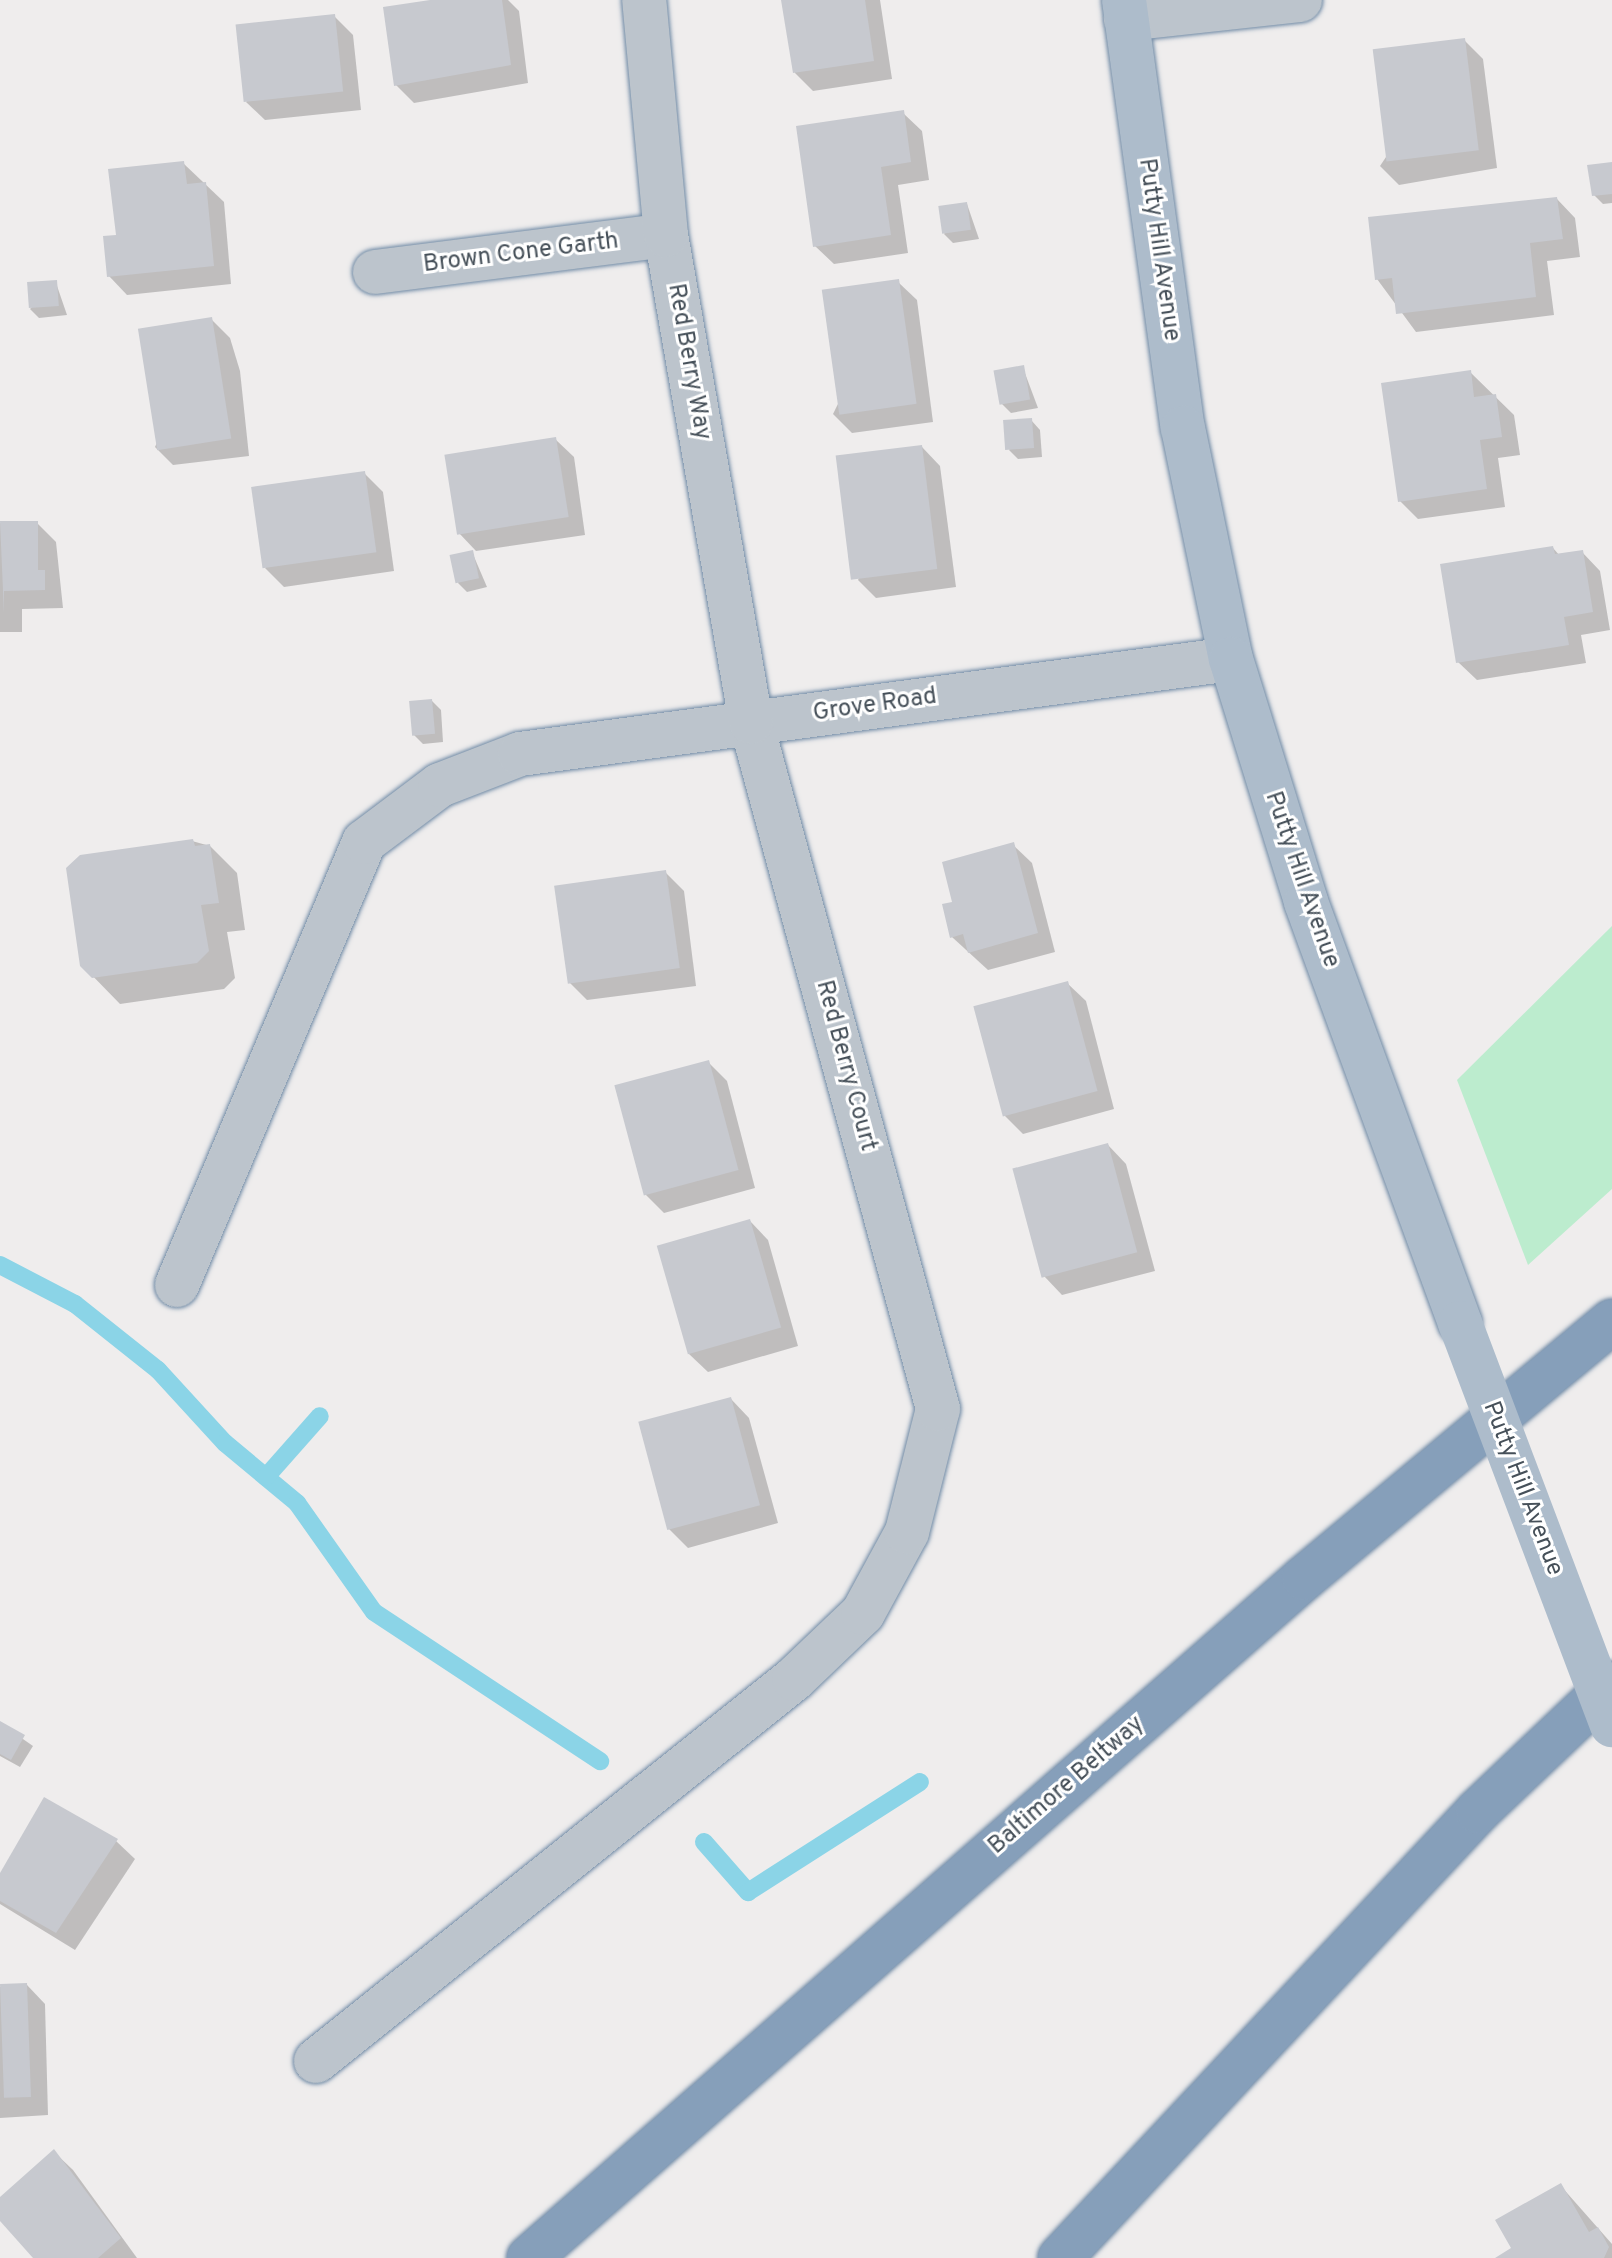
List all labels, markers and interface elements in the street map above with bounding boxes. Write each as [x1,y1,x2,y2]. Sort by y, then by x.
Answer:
street label: Putty Hill Avenue [1131,156,1185,344]
street label: Brown Cone Garth [422,228,620,280]
street label: Red Berry Way [660,281,716,443]
street label: Grove Road [811,683,939,729]
street label: Putty Hill Avenue [1257,788,1345,972]
street label: Red Berry Court [808,977,882,1155]
street label: Putty Hill Avenue [1475,1397,1569,1581]
street label: Baltimore Beltway [983,1711,1151,1861]

